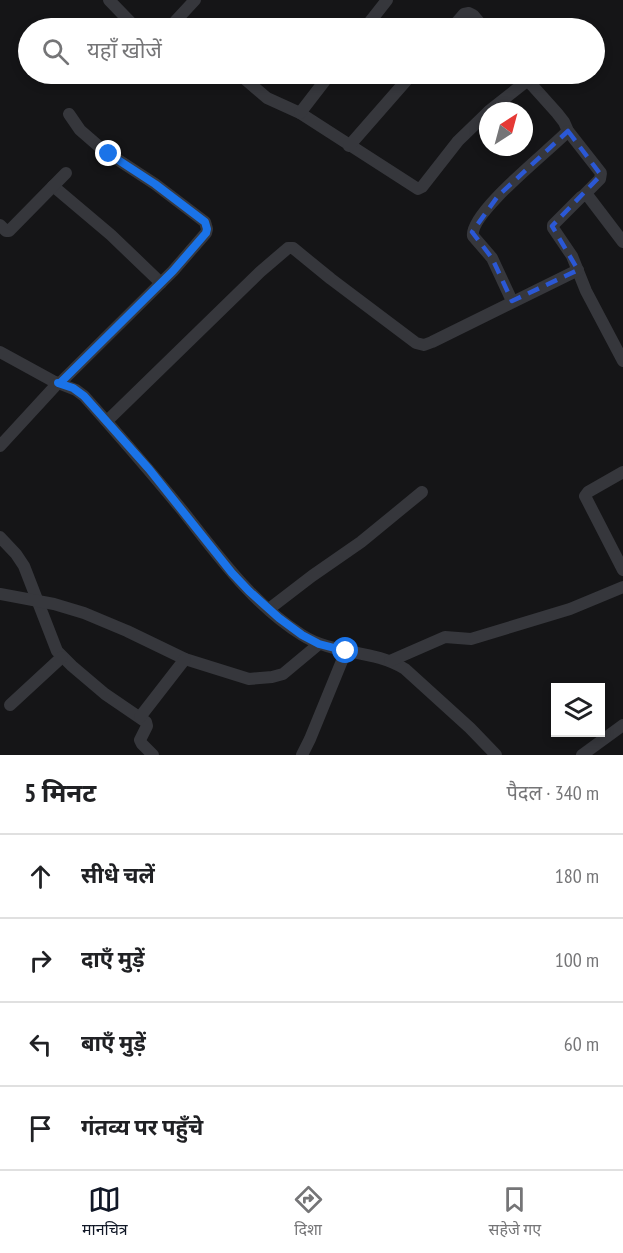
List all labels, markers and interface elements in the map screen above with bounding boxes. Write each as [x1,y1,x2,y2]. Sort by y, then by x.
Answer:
search box [18,18,605,84]
icon: search [39,35,72,68]
text: यहाँ खोजें [87,36,162,64]
north arrow [479,102,533,156]
route end [95,140,121,166]
route start [332,637,358,663]
map controls [551,683,605,737]
button: layers [551,683,605,737]
text: 5 मिनट [24,776,96,809]
text: पैदल · 340 m [506,780,599,806]
icon: ahead [24,860,57,893]
text: सीधे चलें [81,861,155,889]
text: 180 m [555,863,599,889]
icon: right [24,944,57,977]
text: दाएँ मुड़ें [81,945,145,973]
text: 100 m [555,947,599,973]
icon: left [24,1028,57,1061]
text: बाएँ मुड़ें [81,1029,146,1057]
text: 60 m [564,1031,599,1057]
icon: arrive [24,1112,57,1145]
text: गंतव्य पर पहुँचे [81,1113,203,1141]
tab: मानचित्र [82,1183,128,1242]
tab: दिशा [292,1183,325,1242]
tab: सहेजे गए [489,1183,541,1242]

